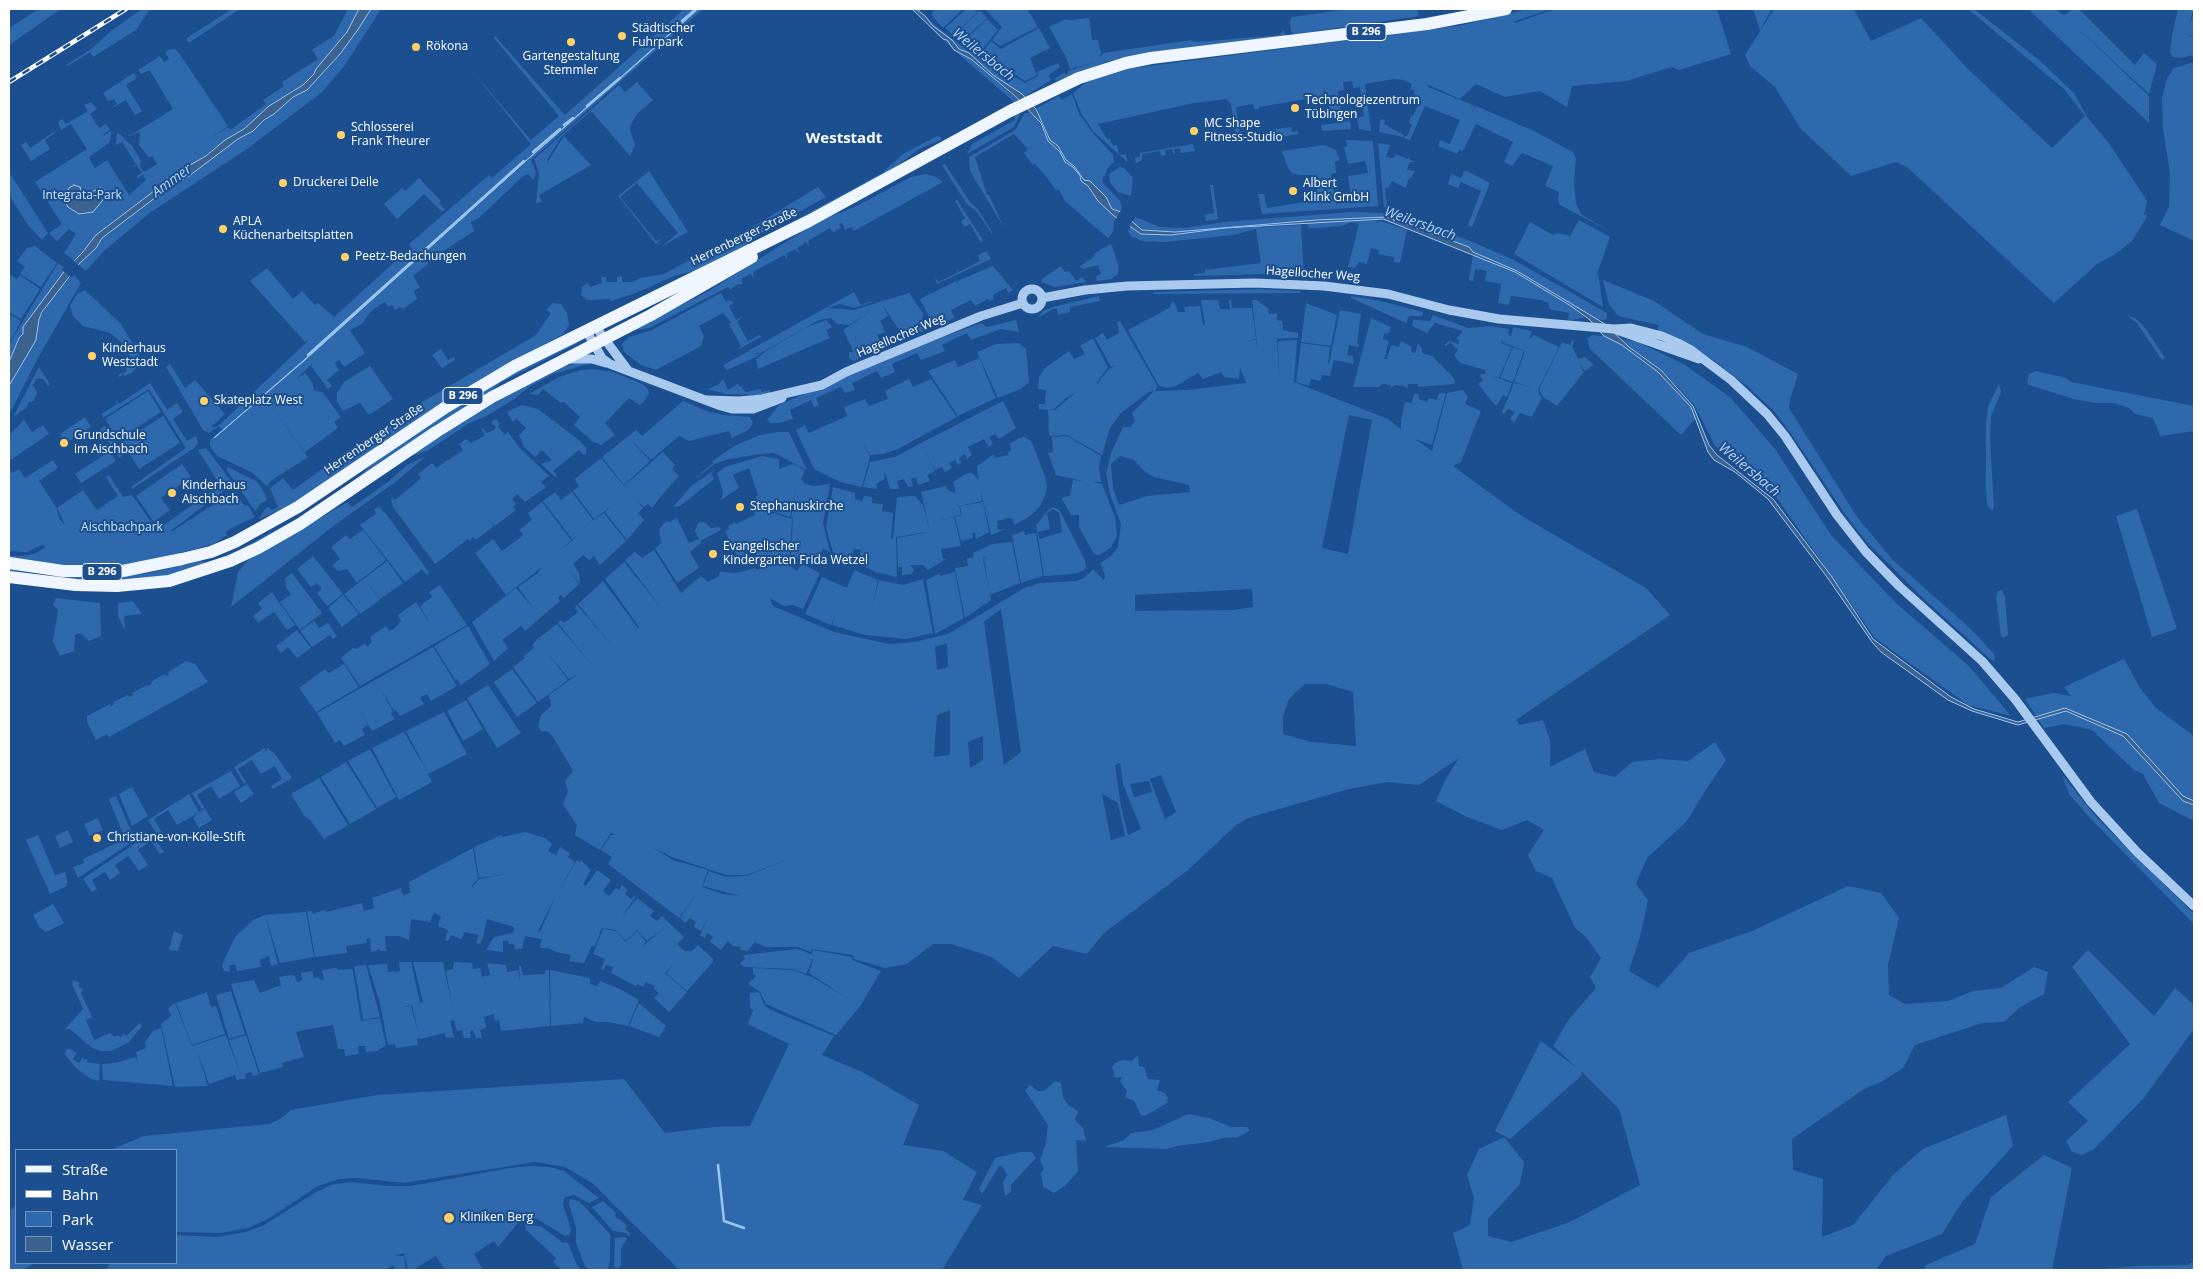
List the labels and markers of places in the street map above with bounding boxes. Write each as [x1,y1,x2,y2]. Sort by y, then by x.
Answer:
place label: Städtischer Fuhrpark [632,22,695,50]
marker: Städtischer Fuhrpark [616,30,628,42]
marker: Gartengestaltung Stemmler [565,36,577,48]
place label: Rökona [426,40,468,54]
marker: Rökona [410,41,422,53]
place label: Gartengestaltung Stemmler [522,50,620,78]
place label: Technologiezentrum Tübingen [1305,94,1420,122]
marker: Technologiezentrum Tübingen [1289,102,1301,114]
place label: MC Shape Fitness-Studio [1204,117,1283,145]
place label: Schlosserei Frank Theurer [351,121,430,149]
marker: MC Shape Fitness-Studio [1188,125,1200,137]
marker: Schlosserei Frank Theurer [335,129,347,141]
place label: Druckerei Deile [293,176,379,190]
marker: Druckerei Deile [277,177,289,189]
place label: Albert Klink GmbH [1303,177,1369,205]
marker: Albert Klink GmbH [1287,185,1299,197]
place label: APLA Küchenarbeitsplatten [233,215,353,243]
marker: APLA Küchenarbeitsplatten [217,223,229,235]
place label: Peetz-Bedachungen [355,250,466,264]
marker: Peetz-Bedachungen [339,251,351,263]
place label: Kinderhaus Weststadt [102,342,166,370]
marker: Kinderhaus Weststadt [86,350,98,362]
place label: Skateplatz West [214,394,302,408]
marker: Skateplatz West [198,395,210,407]
place label: Grundschule im Aischbach [74,429,148,457]
marker: Grundschule im Aischbach [58,437,70,449]
place label: Kinderhaus Aischbach [182,479,246,507]
marker: Kinderhaus Aischbach [166,487,178,499]
place label: Stephanuskirche [750,500,843,514]
marker: Stephanuskirche [734,501,746,513]
place label: Evangelischer Kindergarten Frida Wetzel [723,540,868,568]
marker: Evangelischer Kindergarten Frida Wetzel [707,548,719,560]
place label: Christiane-von-Kölle-Stift [107,831,245,845]
marker: Christiane-von-Kölle-Stift [91,832,103,844]
marker: Kliniken Berg [442,1211,456,1225]
place label: Kliniken Berg [460,1211,533,1225]

